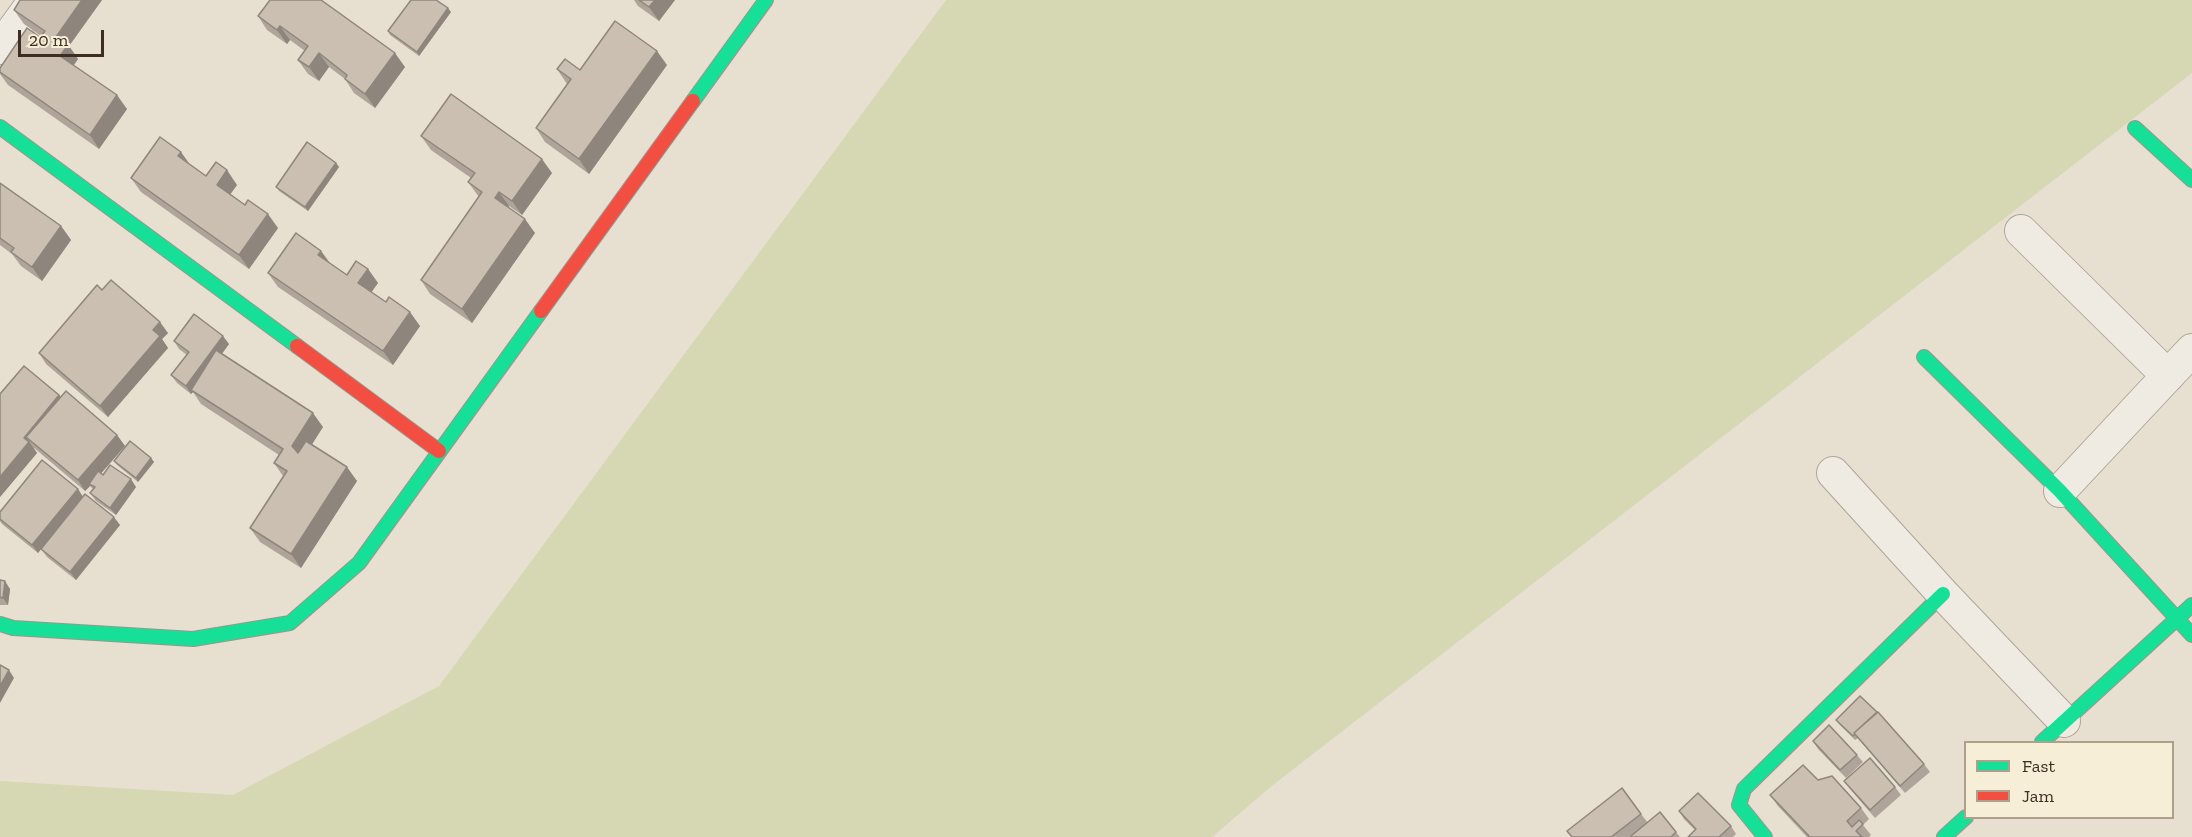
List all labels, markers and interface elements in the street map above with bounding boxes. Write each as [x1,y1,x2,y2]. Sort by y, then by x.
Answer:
scale bar [21,18,106,56]
text: 20 m [29,29,68,51]
legend [1964,741,2174,819]
text: Fast [2022,755,2055,777]
text: Jam [2022,785,2054,807]

